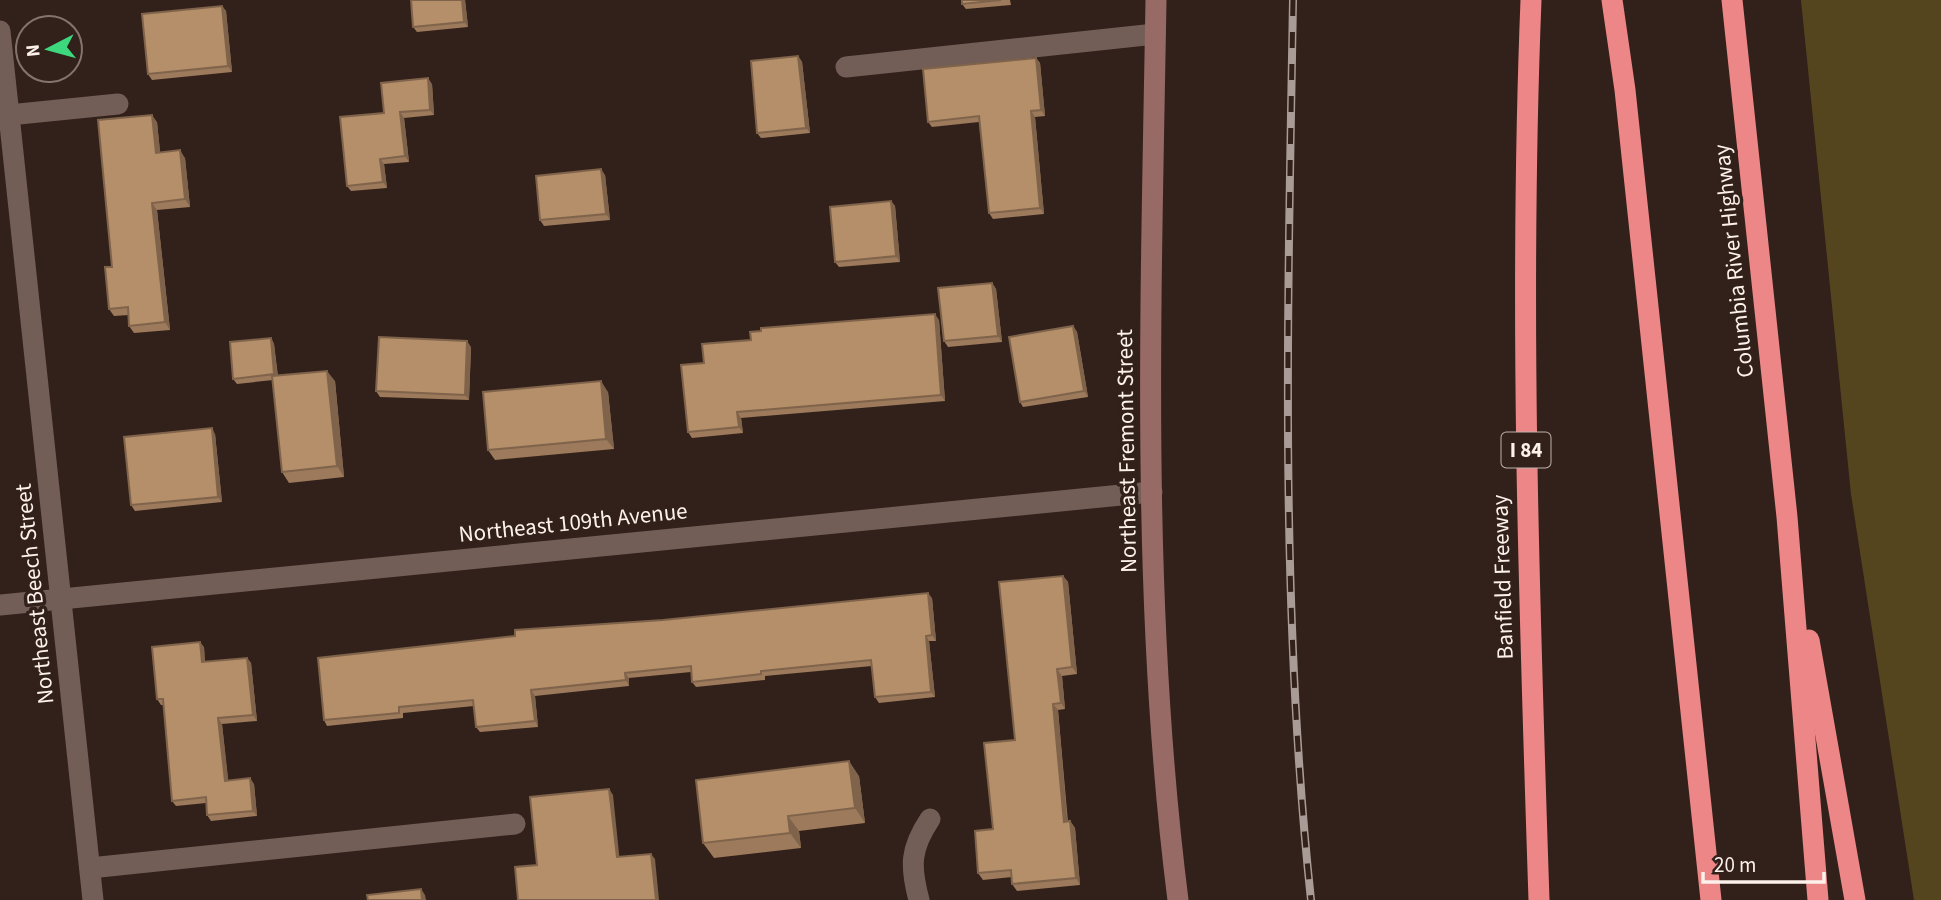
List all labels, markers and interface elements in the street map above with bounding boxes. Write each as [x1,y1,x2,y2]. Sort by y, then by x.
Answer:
north arrow [14,14,84,84]
text: N [19,43,48,58]
street label: Columbia River Highway [1705,142,1762,379]
street label: Northeast Fremont Street [1108,328,1145,573]
road number: I 84 [1502,433,1550,468]
street label: Northeast Beech Street [6,482,62,706]
street label: Northeast 109th Avenue [457,494,689,551]
street label: Banfield Freeway [1483,494,1522,660]
scale bar [1703,841,1824,885]
text: 20 m [1714,850,1756,880]

